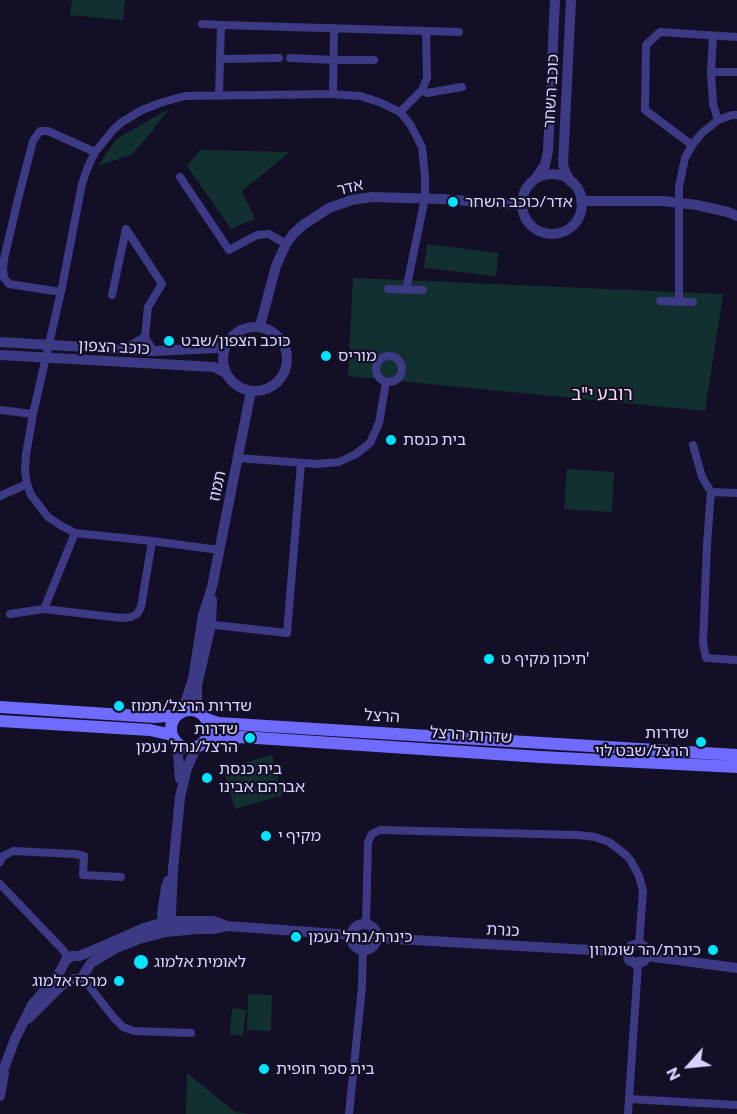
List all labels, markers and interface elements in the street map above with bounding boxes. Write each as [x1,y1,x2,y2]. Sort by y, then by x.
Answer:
street label: כוכב השחר [539,53,563,129]
street label: אדר [335,175,365,199]
place label: אדר/כוכב השחר [465,192,573,212]
marker: אדר/כוכב השחר [446,195,460,209]
place label: כוכב הצפון/שבט [181,331,290,351]
marker: כוכב הצפון/שבט [162,334,176,348]
street label: כוכב הצפון [78,336,150,358]
place label: מוריס [338,346,376,366]
marker: מוריס [319,349,333,363]
district label: רובע י"ב [571,383,633,405]
place label: בית כנסת [403,430,466,450]
marker: בית כנסת [384,433,398,447]
street label: תמוז [204,469,230,503]
place label: תיכון מקיף ט' [501,649,589,669]
marker: תיכון מקיף ט' [482,652,496,666]
place label: שדרות הרצל/תמוז [131,696,252,716]
marker: שדרות הרצל/תמוז [112,699,126,713]
street label: הרצל [364,705,400,727]
place label: שדרות הרצל/נחל נעמן [136,719,238,757]
street label: שדרות הרצל [429,723,513,747]
place label: שדרות הרצל/שבט לוי [595,723,689,761]
marker: שדרות הרצל/נחל נעמן [243,731,257,745]
marker: שדרות הרצל/שבט לוי [694,735,708,749]
place label: בית כנסת אברהם אבינו [219,759,305,797]
marker: בית כנסת אברהם אבינו [200,771,214,785]
place label: מקיף י [278,826,321,846]
marker: מקיף י [259,829,273,843]
street label: כנרת [486,920,520,940]
place label: כינרת/נחל נעמן [308,927,413,947]
marker: כינרת/נחל נעמן [289,930,303,944]
place label: כינרת/הר שומרון [589,940,701,960]
marker: כינרת/הר שומרון [706,943,720,957]
place label: לאומית אלמוג [154,952,246,972]
marker: לאומית אלמוג [132,953,150,971]
place label: מרכז אלמוג [32,971,107,991]
marker: מרכז אלמוג [112,974,126,988]
north arrow [659,1036,719,1096]
place label: בית ספר חופית [276,1059,375,1079]
marker: בית ספר חופית [257,1062,271,1076]
text: N [661,1065,684,1084]

